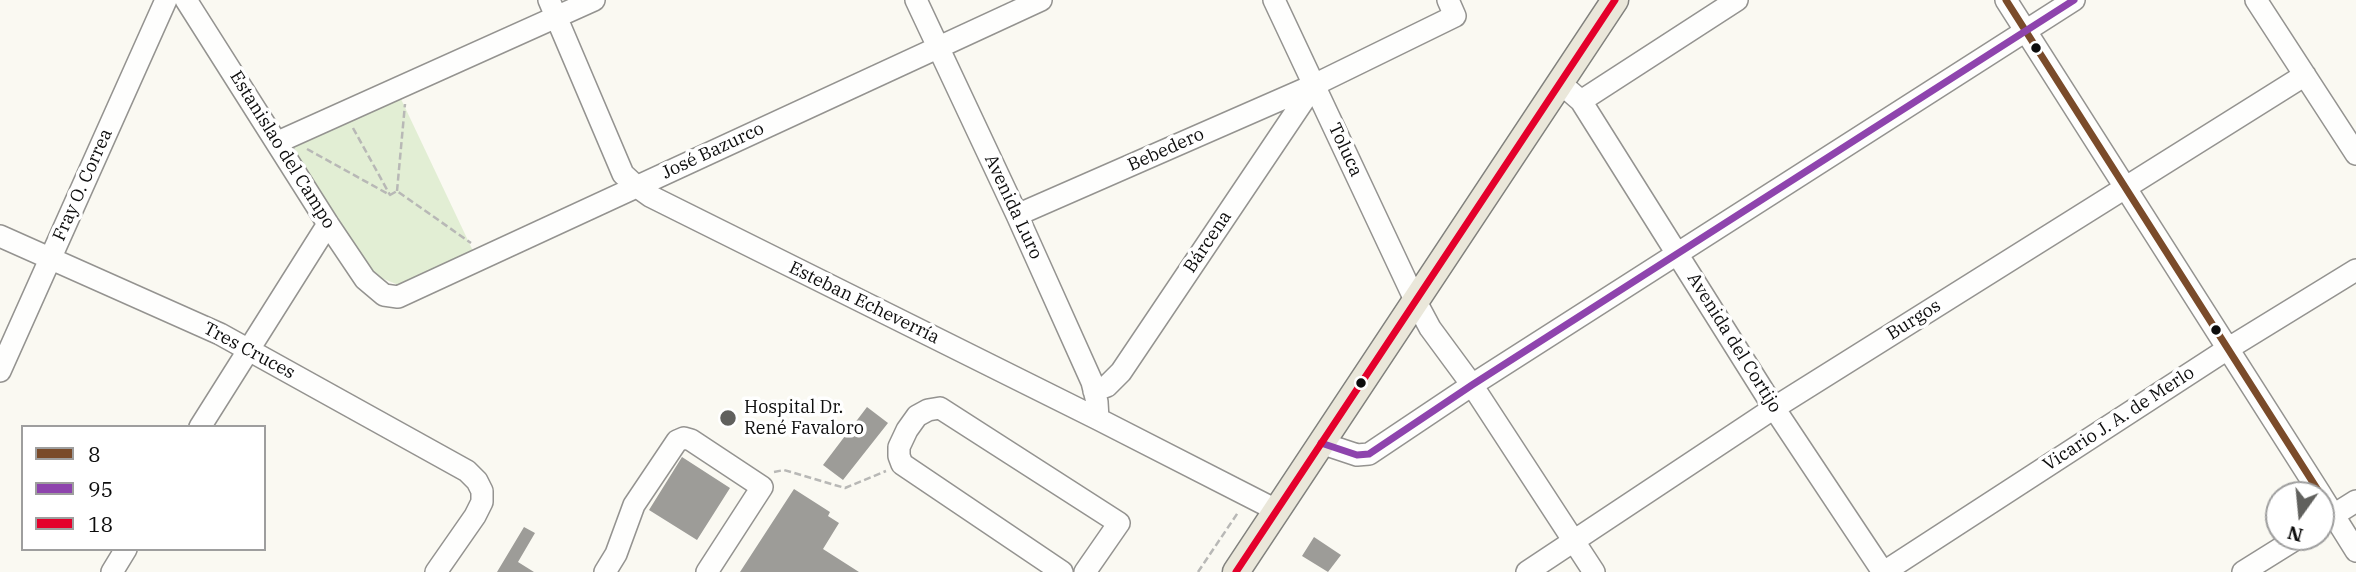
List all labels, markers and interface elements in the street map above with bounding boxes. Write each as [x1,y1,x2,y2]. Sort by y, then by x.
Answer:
unlabelled marker [2029,41,2043,55]
street label: Estanislao del Campo [225,67,339,233]
street label: José Bazurco [658,118,768,184]
street label: Toluca [1323,120,1367,180]
street label: Bebedero [1125,124,1207,176]
street label: Fray O. Correa [49,125,117,245]
street label: Avenida Luro [979,151,1047,263]
street label: Bárcena [1179,207,1237,277]
street label: Esteban Echeverría [785,257,943,349]
street label: Avenida del Cortijo [1682,269,1786,417]
street label: Burgos [1883,295,1945,345]
street label: Tres Cruces [200,318,298,384]
unlabelled marker [2209,323,2223,337]
street label: Vicario J. A. de Merlo [2039,362,2199,476]
unlabelled marker [1354,376,1368,390]
place label: Hospital Dr. René Favaloro [744,397,864,440]
marker: Hospital Dr. René Favaloro [718,408,738,428]
legend [21,425,266,551]
text: 8 [88,440,101,468]
text: 95 [88,475,113,503]
north arrow [2265,481,2335,551]
text: 18 [88,510,113,538]
text: N [2285,521,2305,548]

